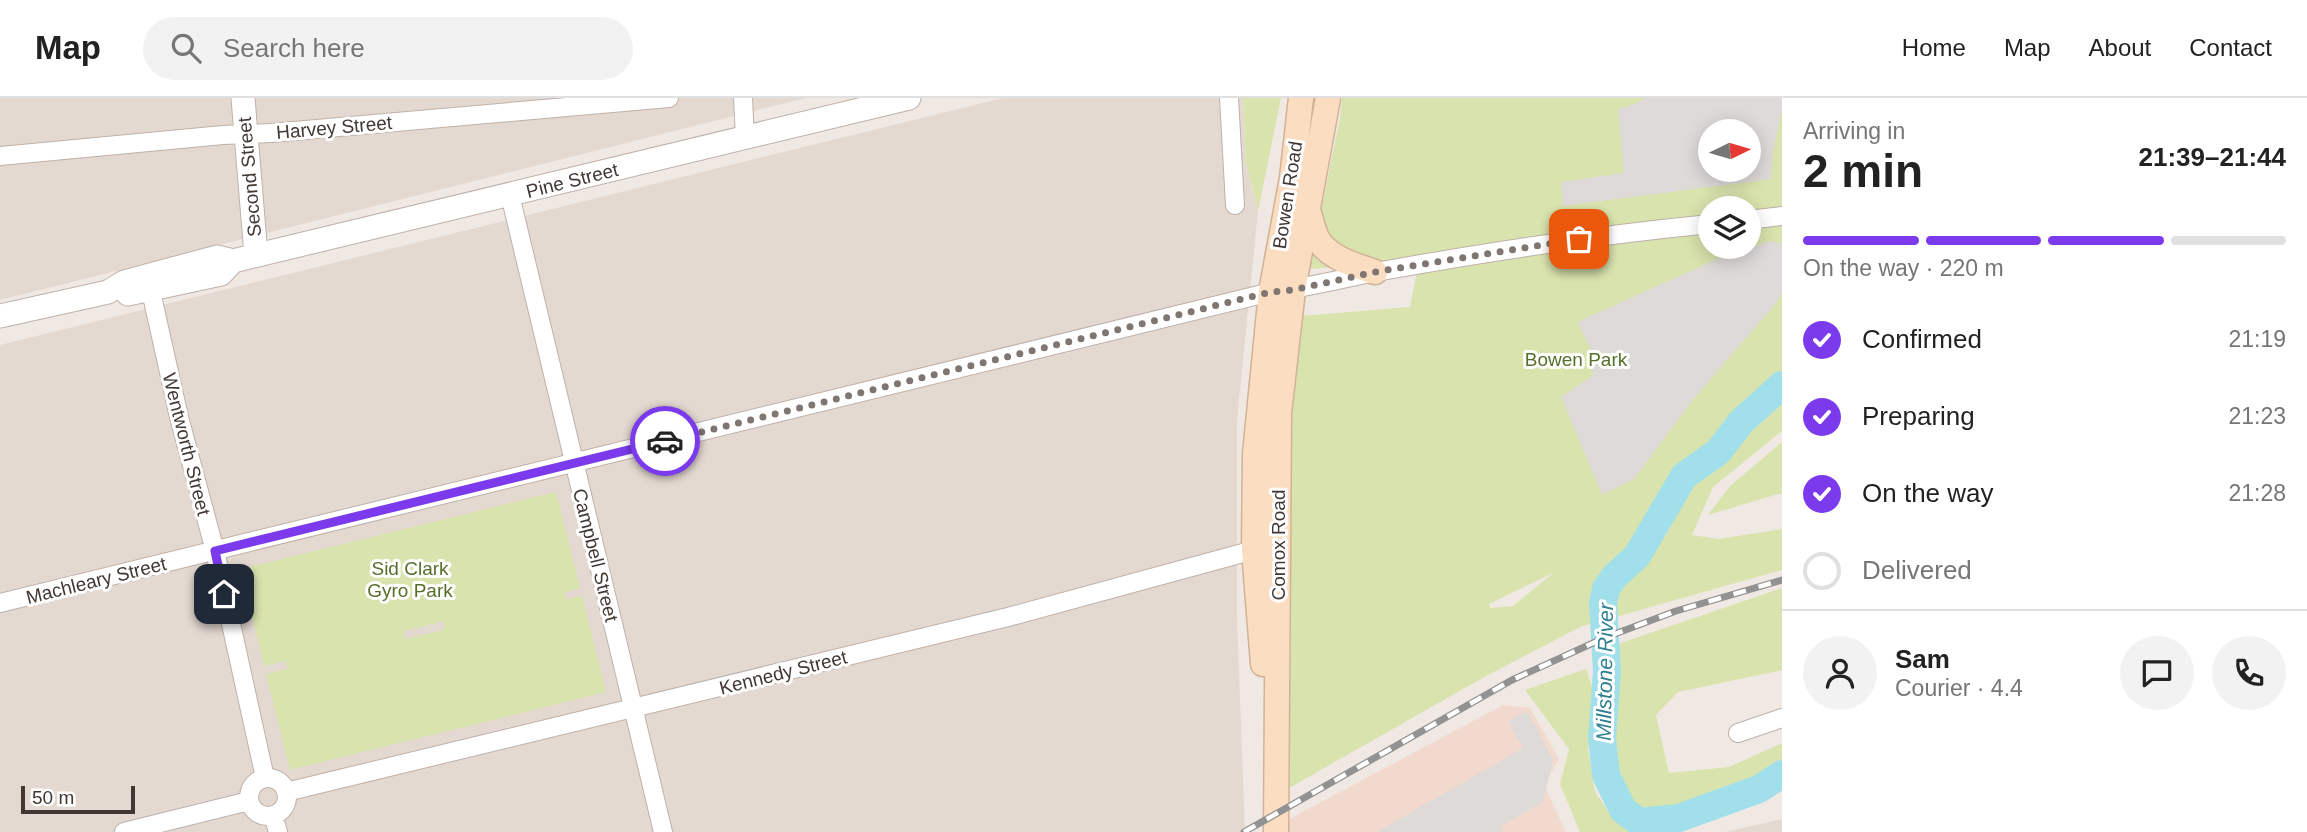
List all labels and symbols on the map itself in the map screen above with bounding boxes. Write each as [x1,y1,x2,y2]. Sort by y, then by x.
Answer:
street label: Harvey Street [275,112,394,143]
street label: Second Street [234,115,265,238]
north arrow [1698,119,1760,182]
street label: Bowen Road [1269,140,1306,250]
street label: Pine Street [524,159,621,202]
pin [1549,209,1609,269]
park label: Bowen Park [1525,349,1628,370]
street label: Wentworth Street [159,371,215,518]
courier [630,406,700,476]
street label: Campbell Street [569,486,622,624]
street label: Comox Road [1268,490,1289,600]
street label: Machleary Street [24,553,169,608]
park label: Sid Clark Gyro Park [367,558,453,601]
pin [194,564,254,624]
water label: Millstone River [1592,602,1617,741]
street label: Kennedy Street [717,646,850,699]
scale bar [21,783,135,815]

